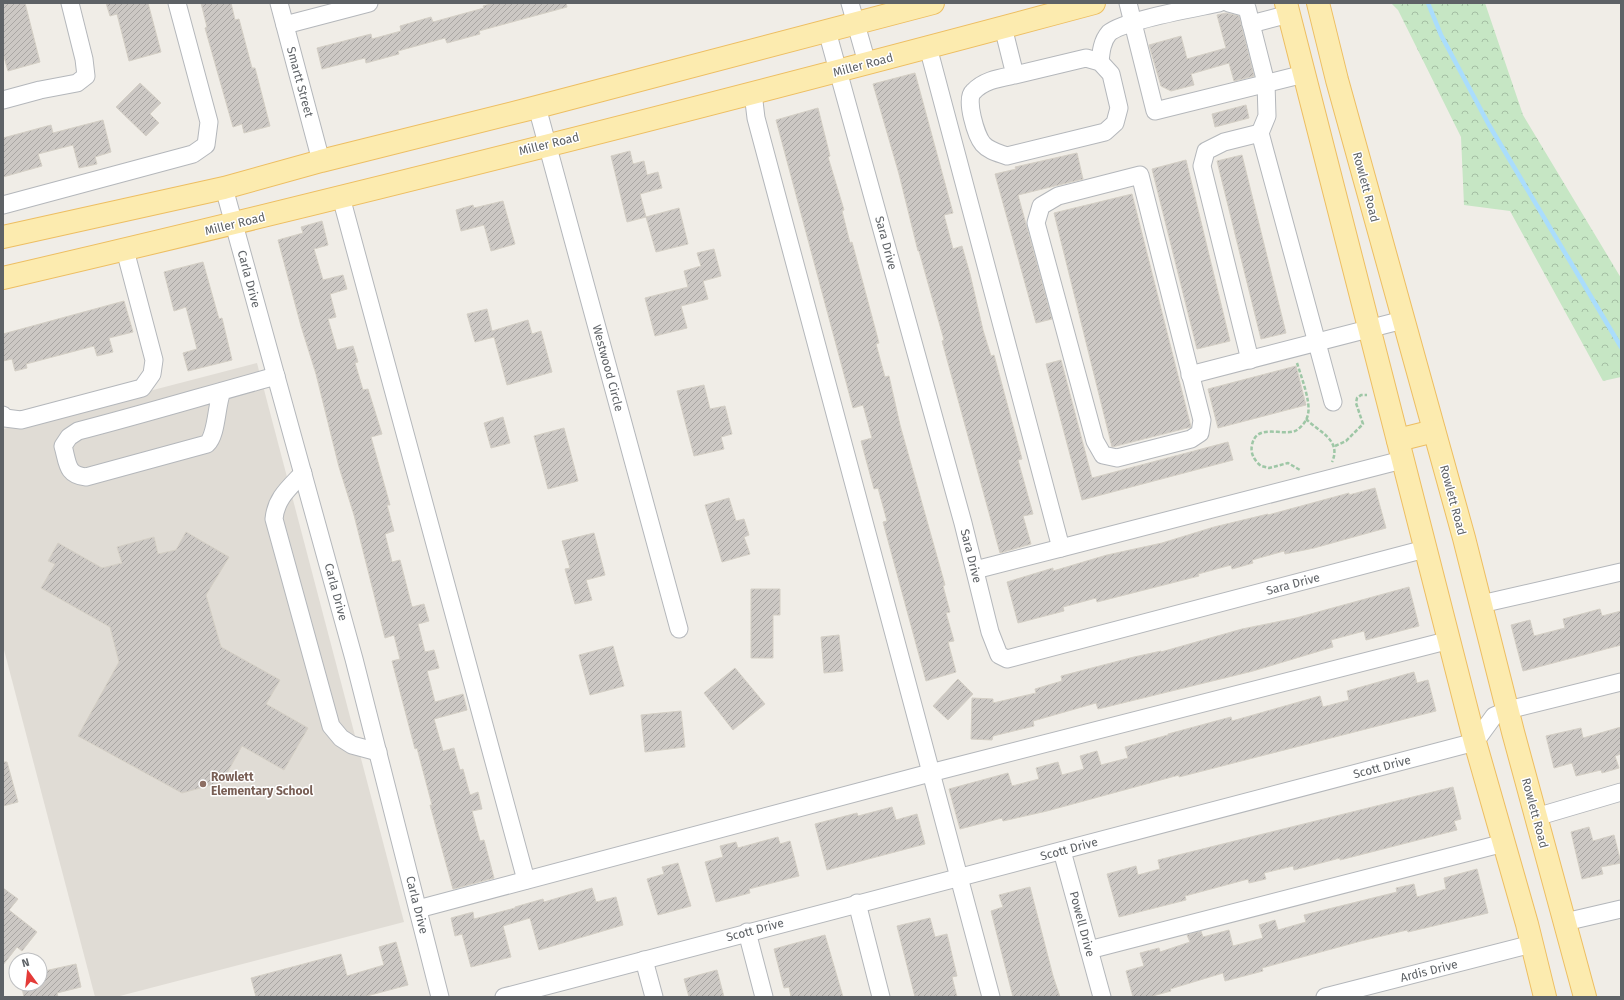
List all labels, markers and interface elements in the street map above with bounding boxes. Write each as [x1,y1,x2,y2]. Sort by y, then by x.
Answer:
street label: Smartt Street [284,45,316,119]
street label: Miller Road [831,50,895,80]
street label: Miller Road [517,130,581,158]
street label: Rowlett Road [1350,150,1382,224]
street label: Miller Road [203,210,267,238]
street label: Sara Drive [872,215,900,271]
street label: Carla Drive [235,249,263,309]
street label: Westwood Circle [590,323,626,413]
street label: Rowlett Road [1437,463,1469,537]
street label: Sara Drive [958,528,984,584]
street label: Carla Drive [322,562,350,622]
street label: Sara Drive [1265,570,1321,598]
street label: Scott Drive [1352,753,1412,781]
place label: Rowlett Elementary School [211,770,314,798]
street label: Rowlett Road [1519,776,1551,850]
marker: Rowlett Elementary School [198,779,208,789]
street label: Scott Drive [1039,835,1099,863]
street label: Carla Drive [403,875,431,935]
street label: Powell Drive [1067,890,1097,958]
street label: Scott Drive [725,916,785,944]
north arrow [8,952,48,992]
text: N [20,956,31,970]
street label: Ardis Drive [1399,957,1459,985]

